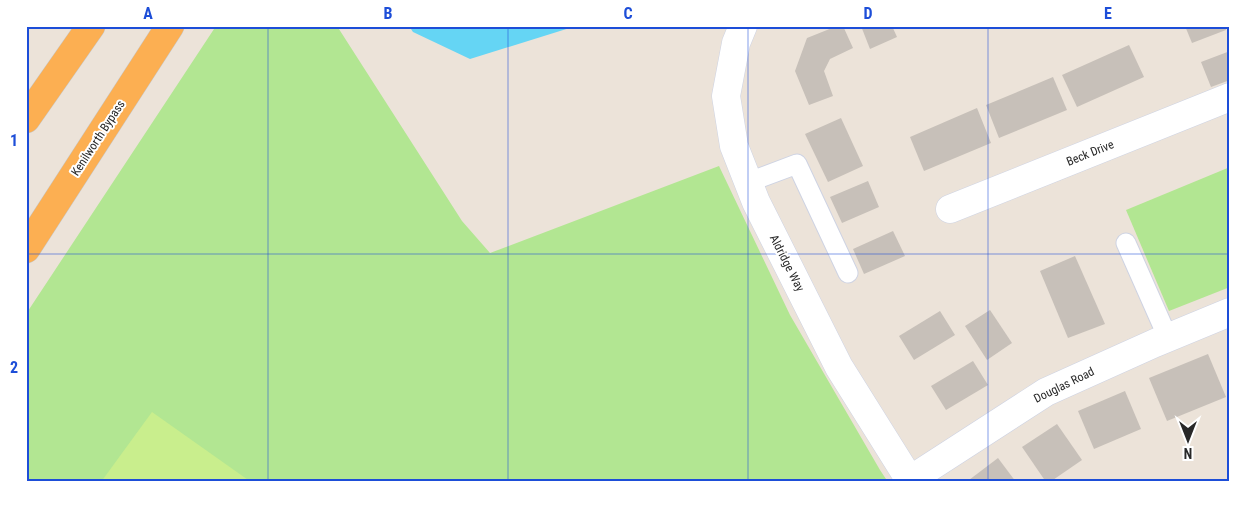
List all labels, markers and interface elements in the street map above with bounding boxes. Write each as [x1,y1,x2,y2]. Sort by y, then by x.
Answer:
text: A [143,4,153,23]
text: B [384,4,393,23]
text: C [623,4,633,23]
text: D [863,4,873,23]
text: E [1104,4,1112,23]
street label: Kenilworth Bypass [68,98,128,178]
text: 1 [10,131,18,150]
street label: Beck Drive [1064,137,1116,169]
street label: Aldridge Way [767,232,807,294]
text: 2 [10,358,18,377]
street label: Douglas Road [1032,364,1097,406]
north arrow [1164,416,1214,466]
text: N [1184,445,1192,461]

